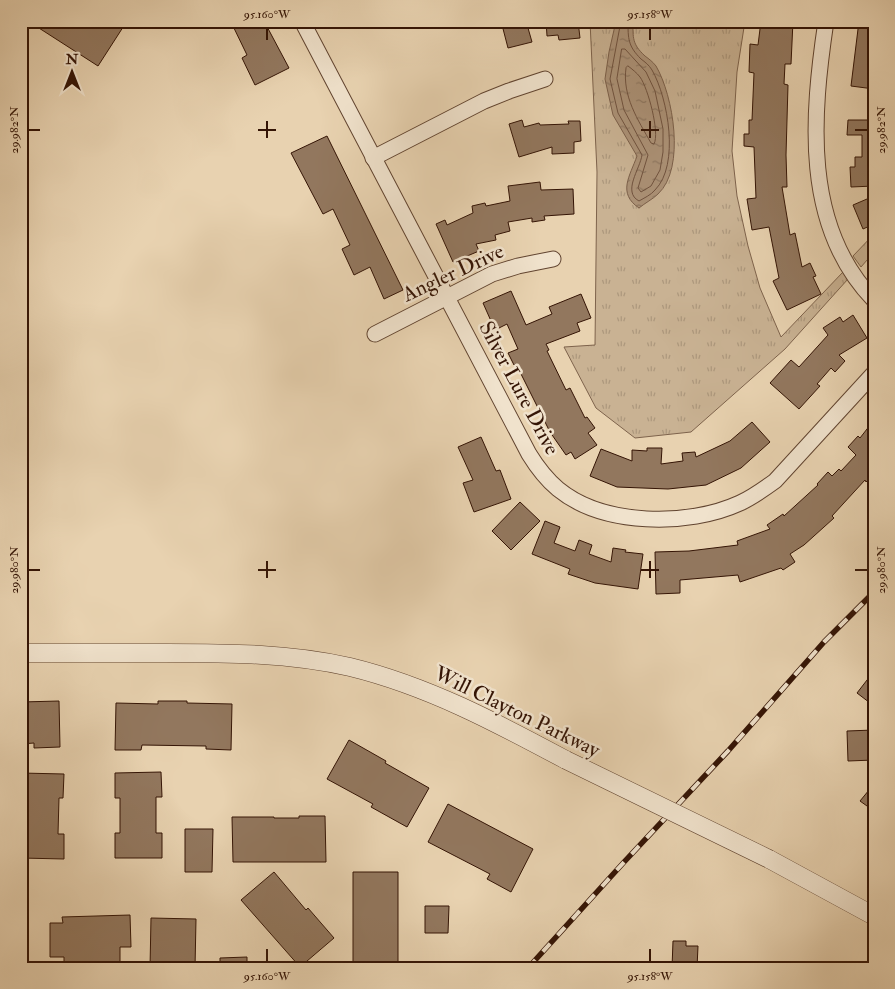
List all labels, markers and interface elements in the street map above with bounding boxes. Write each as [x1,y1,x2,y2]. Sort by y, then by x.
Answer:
text: 95.160°W [243,7,291,22]
text: 95.158°W [626,7,673,22]
north arrow [48,48,98,98]
text: N [65,51,79,68]
text: 29.982°N [7,106,22,154]
text: 29.982°N [874,106,889,154]
street label: Angler Drive [397,238,508,309]
street label: Silver Lure Drive [472,317,566,460]
text: 29.980°N [7,546,22,594]
text: 29.980°N [874,546,889,594]
street label: Will Clayton Parkway [429,660,605,764]
text: 95.160°W [243,969,291,984]
text: 95.158°W [626,969,673,984]

